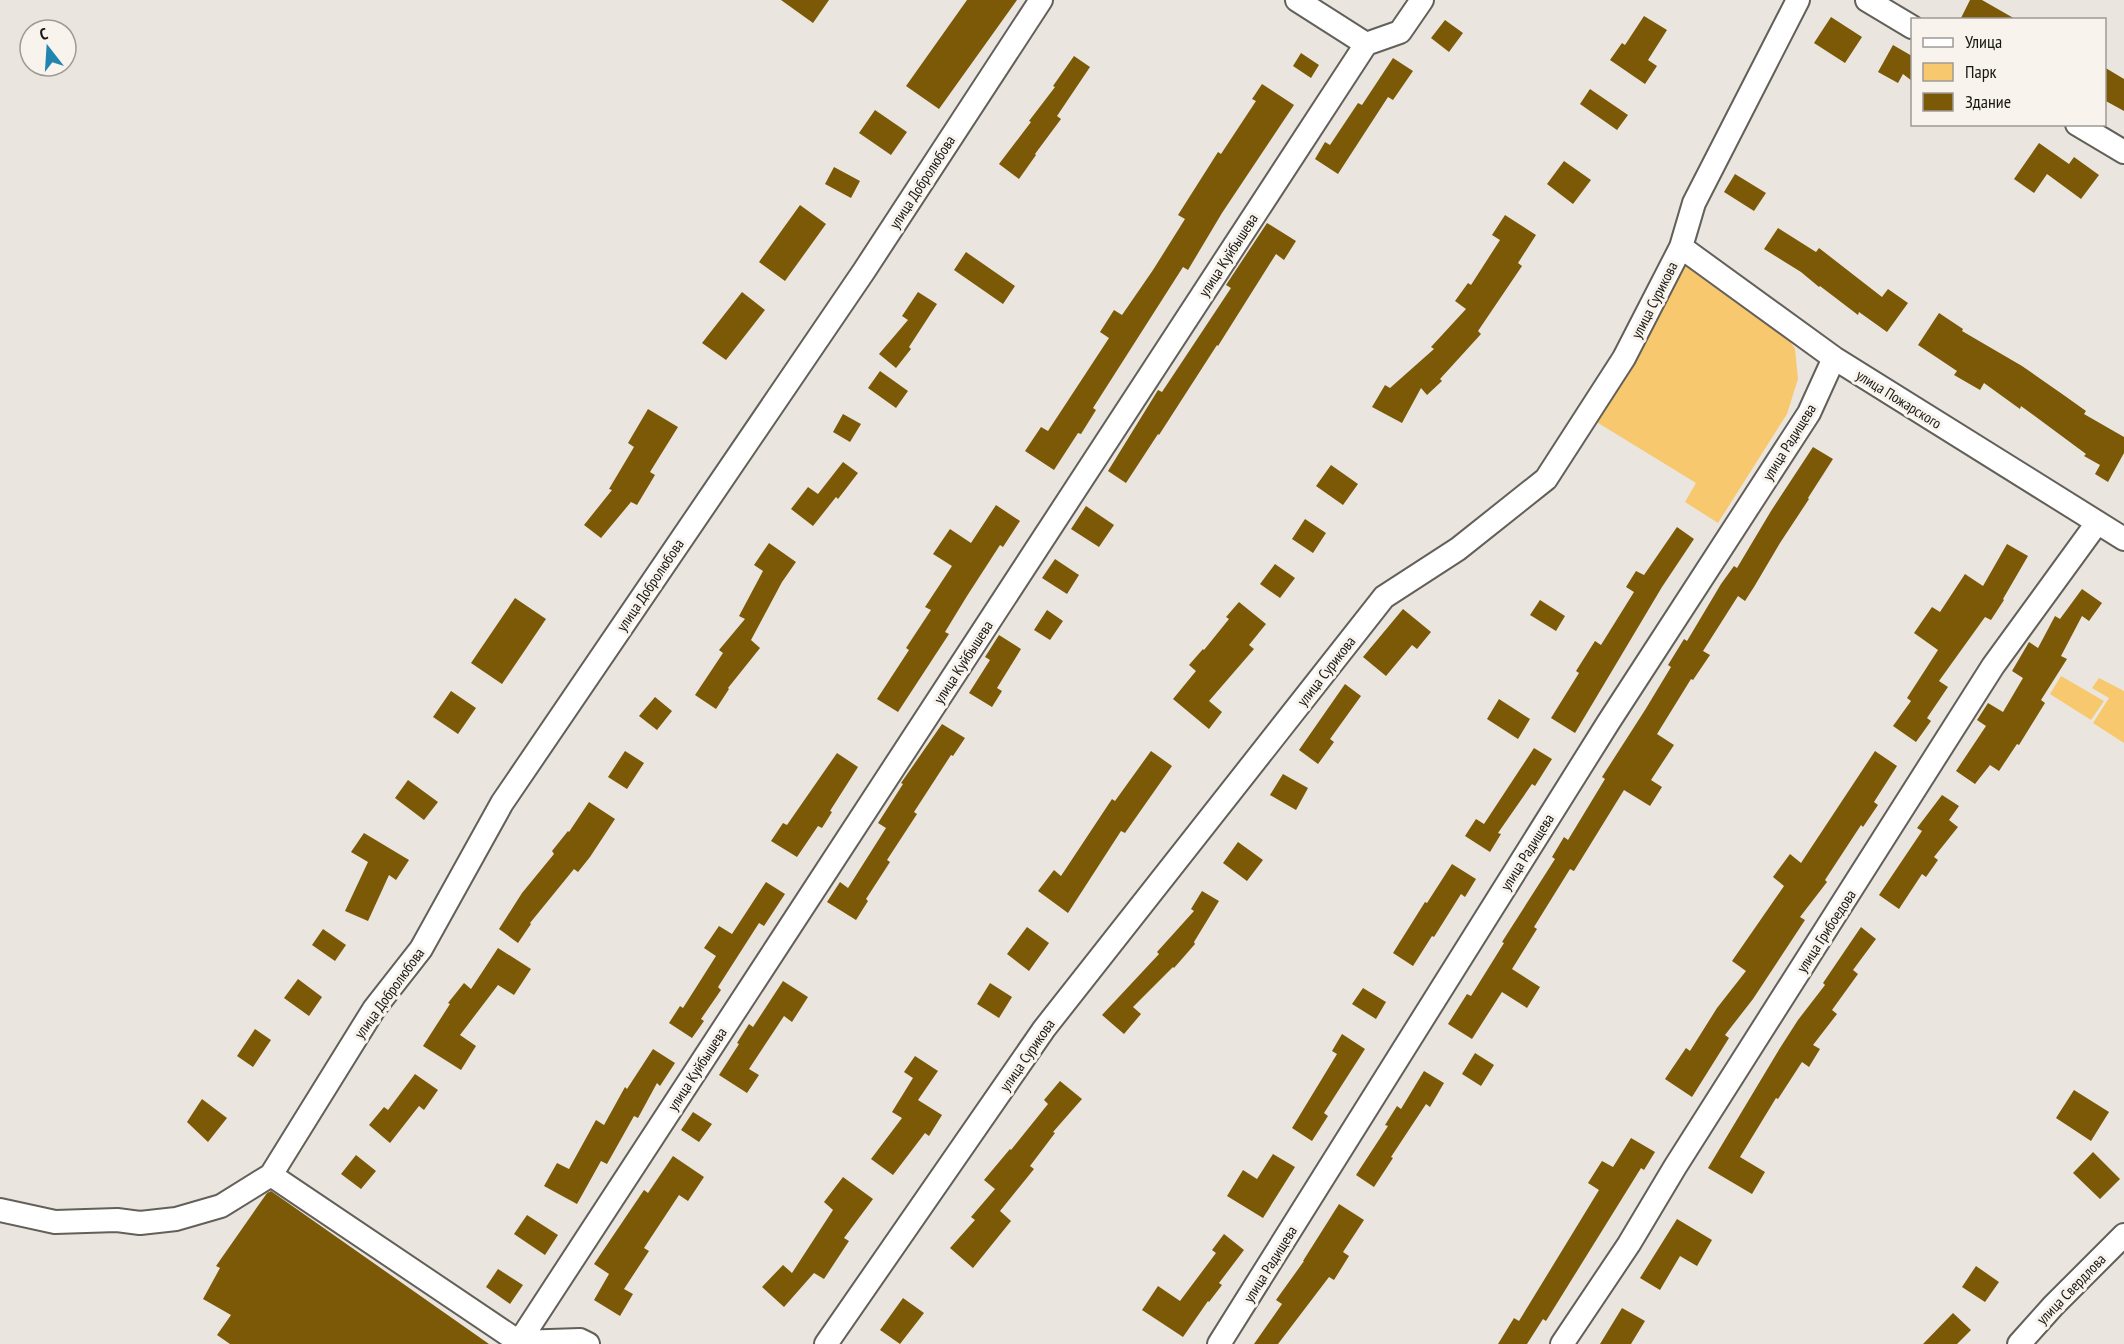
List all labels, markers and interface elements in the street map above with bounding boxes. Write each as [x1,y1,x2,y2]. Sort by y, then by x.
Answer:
north arrow [18,18,78,78]
legend [1911,18,2106,126]
text: С [37,23,51,44]
text: Улица [1965,30,2002,53]
text: Парк [1965,60,1996,83]
text: Здание [1965,90,2011,113]
street label: улица Добролюбова [885,132,959,232]
street label: улица Куйбышева [1194,210,1262,300]
street label: улица Сурикова [1627,258,1681,342]
street label: улица Пожарского [1853,365,1945,433]
street label: улица Радищева [1758,400,1820,484]
street label: улица Добролюбова [612,535,688,635]
street label: улица Куйбышева [929,617,997,707]
street label: улица Сурикова [1293,632,1359,710]
street label: улица Радищева [1496,810,1558,894]
street label: улица Грибоедова [1792,886,1860,976]
street label: улица Добролюбова [350,944,428,1042]
street label: улица Сурикова [995,1015,1059,1095]
street label: улица Куйбышева [663,1024,731,1114]
street label: улица Радищева [1239,1222,1301,1306]
street label: улица Свердлова [2033,1250,2109,1328]

